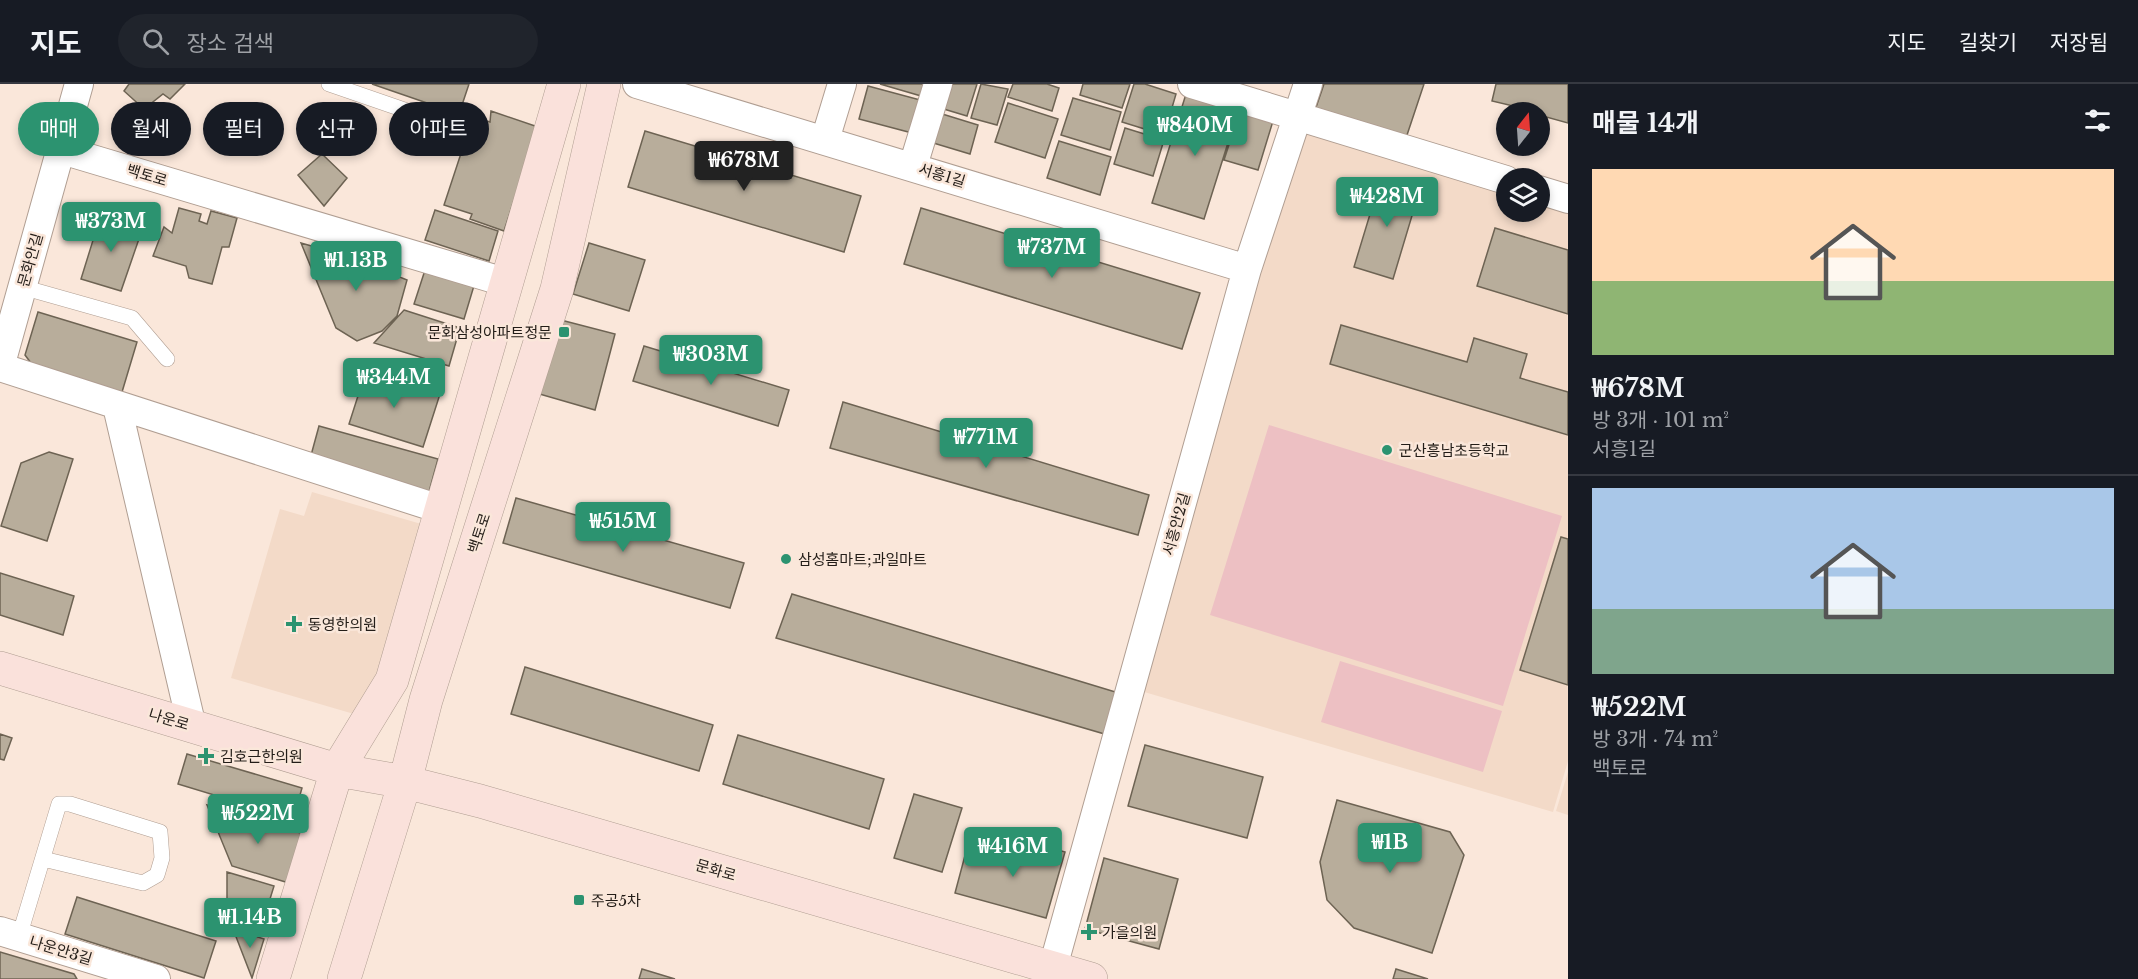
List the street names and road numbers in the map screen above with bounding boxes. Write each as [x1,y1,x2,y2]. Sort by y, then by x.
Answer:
street label: 서흥1길 [916,159,968,191]
street label: 백토로 [124,160,170,190]
street label: 문화안길 [13,231,47,289]
street label: 서흥안2길 [1158,490,1194,558]
street label: 백토로 [464,510,494,556]
street label: 나운로 [146,704,192,734]
street label: 문화로 [693,855,739,885]
street label: 나운안3길 [27,931,95,969]

